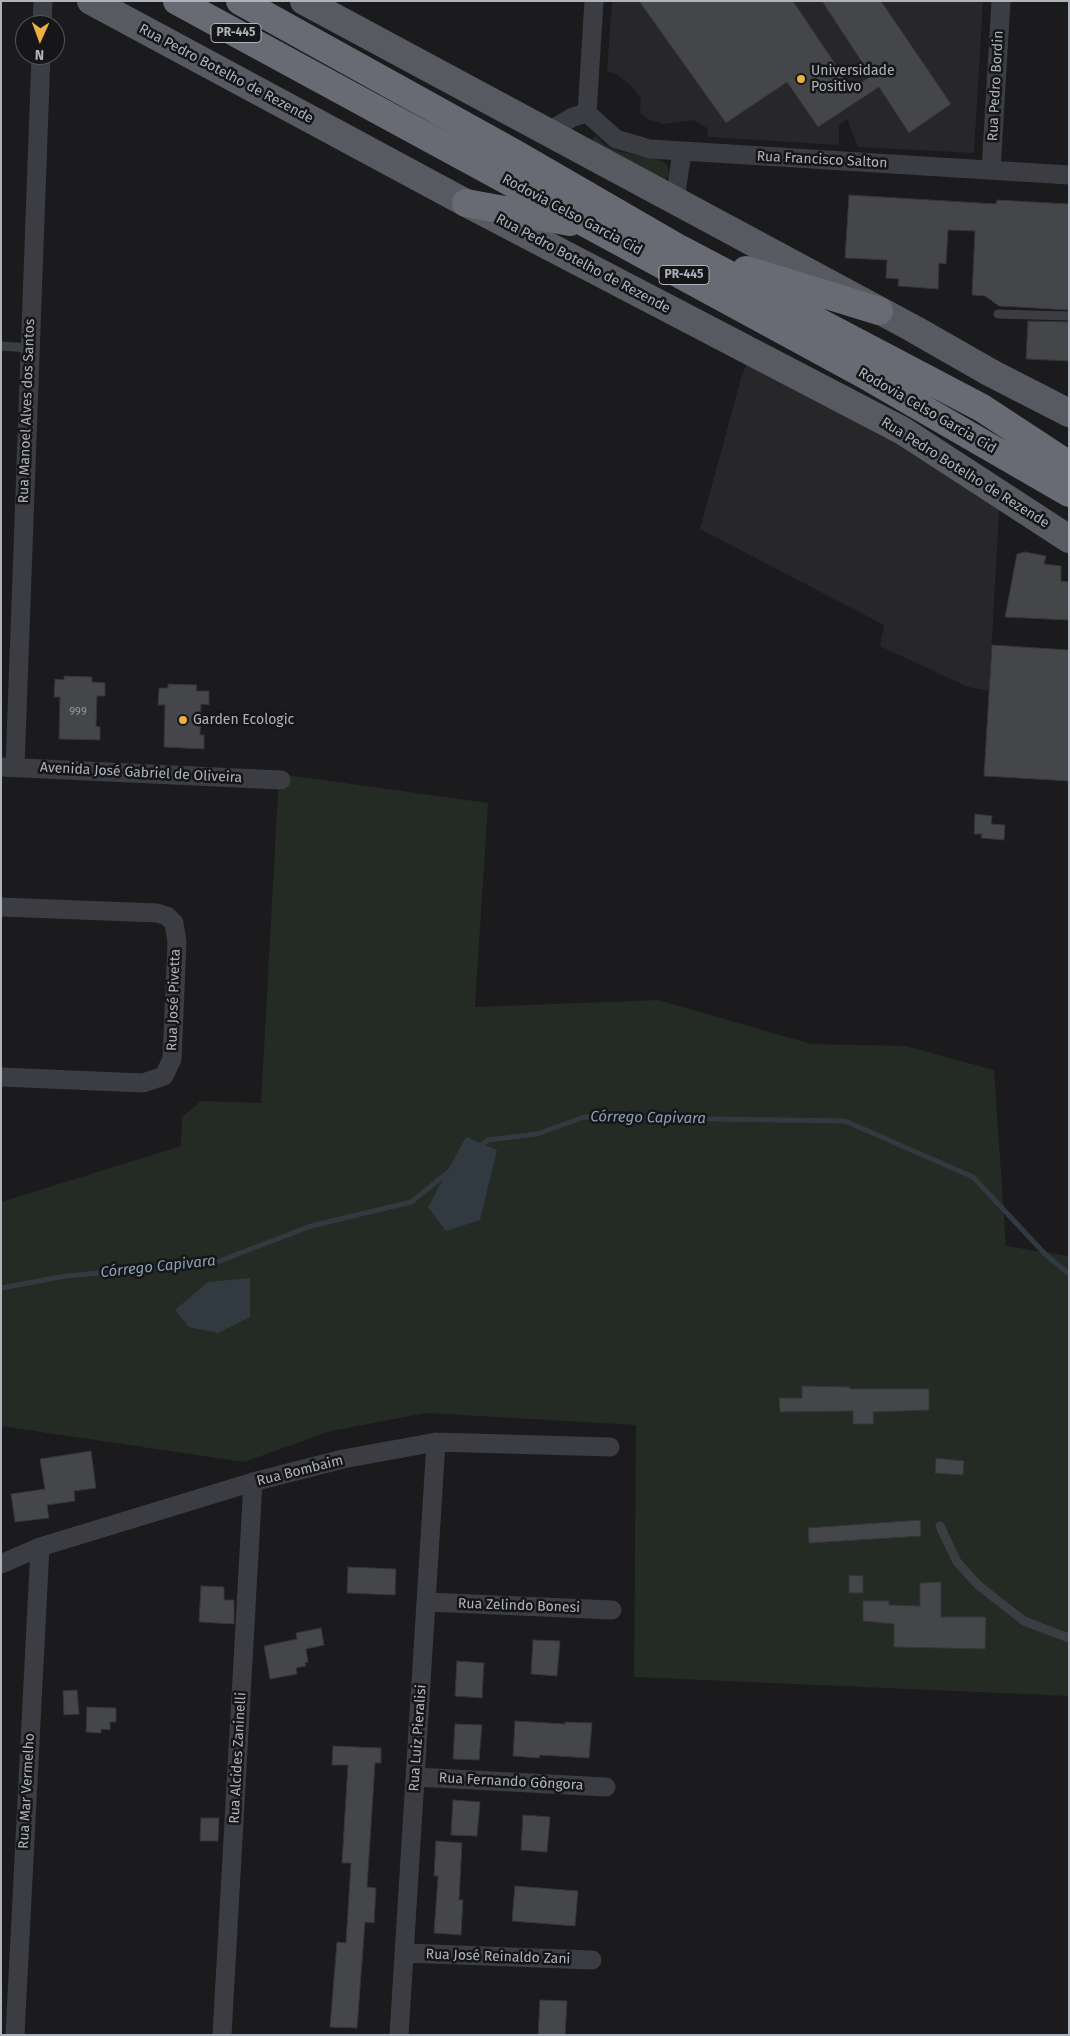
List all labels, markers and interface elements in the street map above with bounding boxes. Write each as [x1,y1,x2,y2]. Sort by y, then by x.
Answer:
north arrow [15,15,65,65]
street label: Rua Pedro Botelho de Rezende [136,21,316,127]
road number: PR-445 [211,23,261,42]
street label: Rua Pedro Bordin [985,30,1007,142]
text: N [35,46,44,63]
place label: Universidade Positivo [811,63,895,95]
marker: Universidade Positivo [795,73,807,85]
street label: Rua Francisco Salton [756,148,888,172]
street label: Rodovia Celso Garcia Cid [499,171,645,259]
street label: Rua Pedro Botelho de Rezende [493,211,673,317]
road number: PR-445 [659,266,709,284]
street label: Rua Manoel Alves dos Santos [15,318,39,504]
street label: Rodovia Celso Garcia Cid [855,365,999,457]
street label: Rua Pedro Botelho de Rezende [878,414,1052,532]
house number: 999 [69,705,87,719]
place label: Garden Ecologic [193,712,294,728]
marker: Garden Ecologic [177,714,189,726]
street label: Avenida José Gabriel de Oliveira [39,759,243,787]
street label: Rua José Pivetta [164,949,184,1051]
water label: Córrego Capivara [590,1108,706,1128]
water label: Córrego Capivara [100,1252,216,1282]
street label: Rua Bombaim [255,1452,345,1490]
street label: Rua Zelindo Bonesi [458,1595,580,1617]
street label: Rua Luiz Pieralisi [406,1684,430,1792]
street label: Rua Alcides Zaninelli [226,1692,250,1824]
street label: Rua Mar Vermelho [16,1733,38,1849]
street label: Rua Fernando Gôngora [438,1770,584,1794]
street label: Rua José Reinaldo Zani [425,1946,571,1968]

